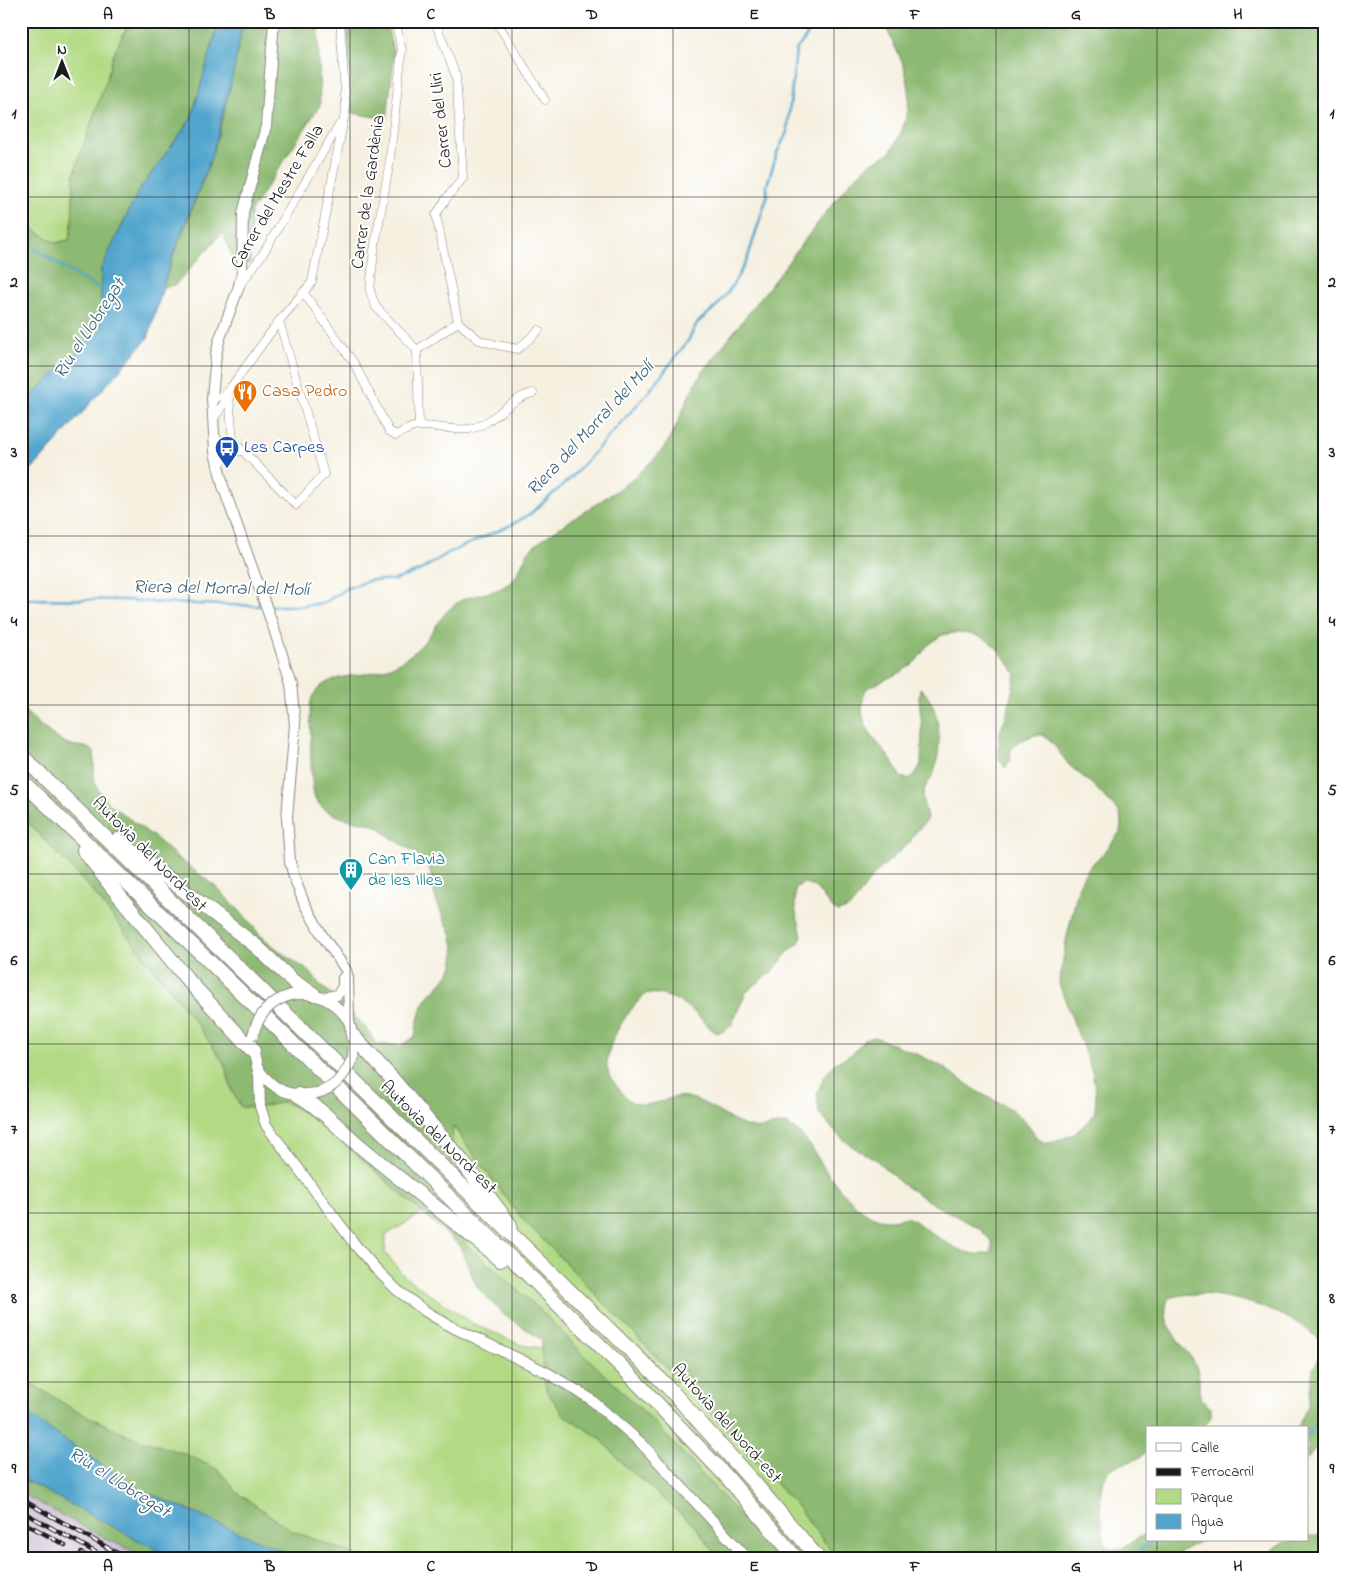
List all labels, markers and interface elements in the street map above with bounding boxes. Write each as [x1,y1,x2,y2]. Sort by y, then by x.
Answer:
text: A [103,3,113,27]
text: B [264,3,276,27]
text: C [427,3,436,27]
text: D [585,3,598,27]
text: E [749,3,759,27]
text: F [909,3,921,27]
text: G [1071,3,1081,27]
text: H [1233,3,1243,27]
north arrow [38,38,88,88]
text: N [57,40,67,61]
street label: Carrer del Lliri [424,71,460,169]
text: 1 [11,102,17,126]
text: 1 [1329,102,1335,126]
street label: Carrer de la Gardènia [345,113,393,271]
street label: Carrer del Mestre Falla [225,120,331,274]
text: 2 [9,271,18,295]
text: 2 [1327,271,1336,295]
water label: Riu el Llobregat [47,272,134,385]
water label: Riera del Morral del Molí [521,353,663,503]
restaurant icon: Casa Pedro [232,379,258,413]
place label: Casa Pedro [262,379,347,405]
bus stop icon: Les Carpes [214,435,240,469]
place label: Les Carpes [244,435,325,461]
text: 3 [10,441,18,465]
text: 3 [1328,441,1336,465]
water label: Riera del Morral del Molí [133,574,313,604]
text: 4 [10,610,18,634]
text: 4 [1328,610,1336,634]
text: 5 [9,779,19,803]
text: 5 [1327,779,1337,803]
street label: Autovia del Nord-est [85,791,213,919]
place label: Can Flavià de les Illes [368,847,445,894]
building icon: Can Flavià de les Illes [338,857,364,891]
text: 6 [9,949,18,973]
text: 6 [1327,949,1336,973]
street label: Autovia del Nord-est [374,1075,502,1201]
text: 7 [11,1118,18,1142]
text: 7 [1329,1118,1336,1142]
text: 8 [10,1287,17,1311]
text: 8 [1328,1287,1335,1311]
street label: Autovia del Nord-est [665,1358,787,1490]
legend [1146,1426,1308,1542]
text: Calle [1191,1437,1219,1459]
water label: Riu el Llobregat [63,1441,176,1527]
text: 9 [11,1457,17,1481]
text: 9 [1329,1457,1335,1481]
text: Ferrocarril [1190,1461,1254,1483]
text: Parque [1191,1487,1233,1509]
text: Agua [1191,1511,1224,1534]
text: A [103,1555,113,1579]
text: B [264,1555,276,1579]
text: C [427,1555,436,1579]
text: D [585,1555,598,1579]
text: E [749,1555,759,1579]
text: F [909,1555,921,1579]
text: G [1071,1555,1081,1579]
text: H [1233,1555,1243,1579]

